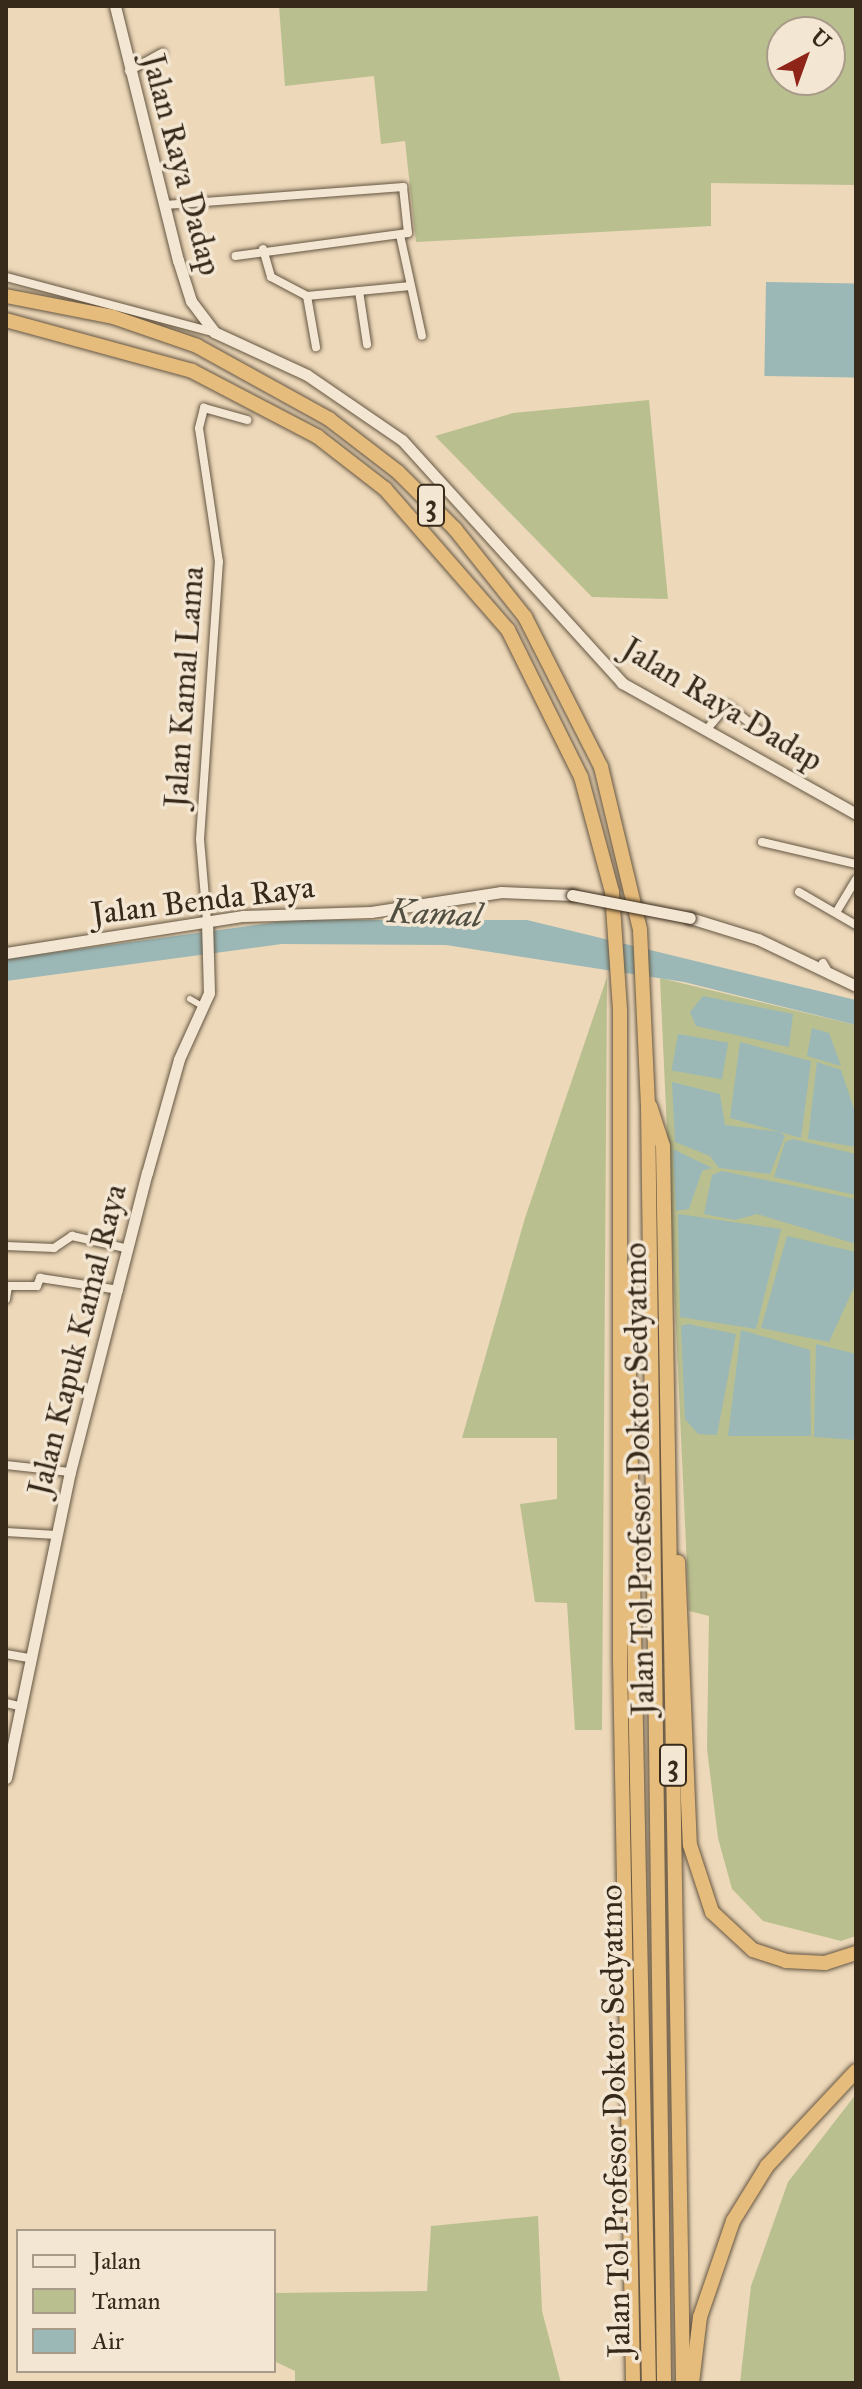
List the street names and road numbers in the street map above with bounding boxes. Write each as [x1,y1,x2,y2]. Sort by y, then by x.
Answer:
street label: Jalan Raya Dadap [133,50,229,280]
road number: 3 [417,479,445,531]
street label: Jalan Kamal Lama [157,565,213,809]
street label: Jalan Raya Dadap [615,630,829,780]
street label: Jalan Benda Raya [89,868,317,934]
street label: Jalan Kapuk Kamal Raya [21,1180,135,1500]
street label: Jalan Tol Profesor Doktor Sedyatmo [617,1242,663,1716]
road number: 3 [659,1739,687,1791]
street label: Jalan Tol Profesor Doktor Sedyatmo [593,1884,639,2358]

